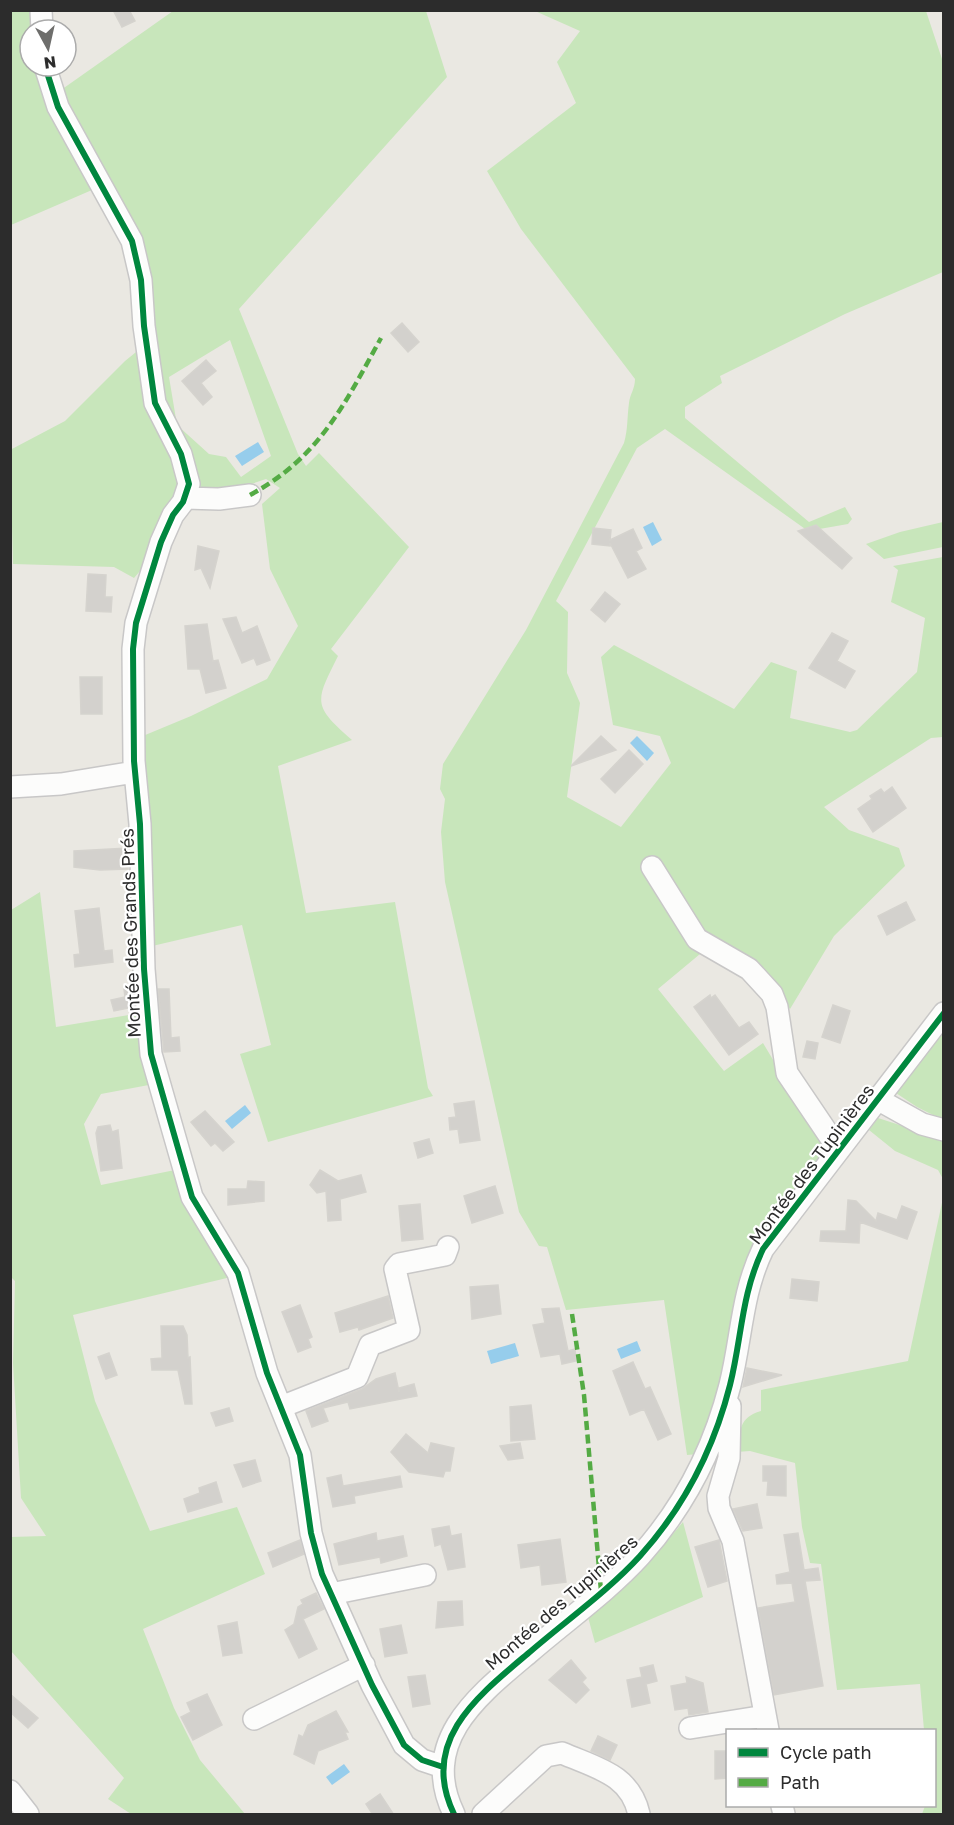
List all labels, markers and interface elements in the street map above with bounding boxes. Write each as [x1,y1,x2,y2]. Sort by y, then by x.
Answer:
north arrow [18,18,78,78]
text: N [43,52,58,74]
street label: Montée des Grands Prés [115,828,145,1038]
street label: Montée des Tupinières [744,1080,878,1248]
street label: Montée des Tupinières [480,1530,642,1674]
legend [726,1729,936,1807]
text: Cycle path [780,1741,872,1763]
text: Path [780,1771,820,1793]

